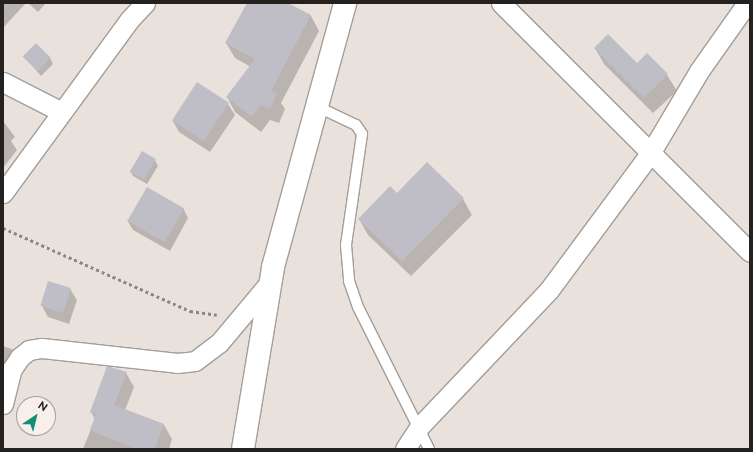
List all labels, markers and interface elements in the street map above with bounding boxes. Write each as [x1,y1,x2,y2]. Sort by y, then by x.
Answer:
north arrow [16,396,56,436]
text: N [35,399,50,414]

